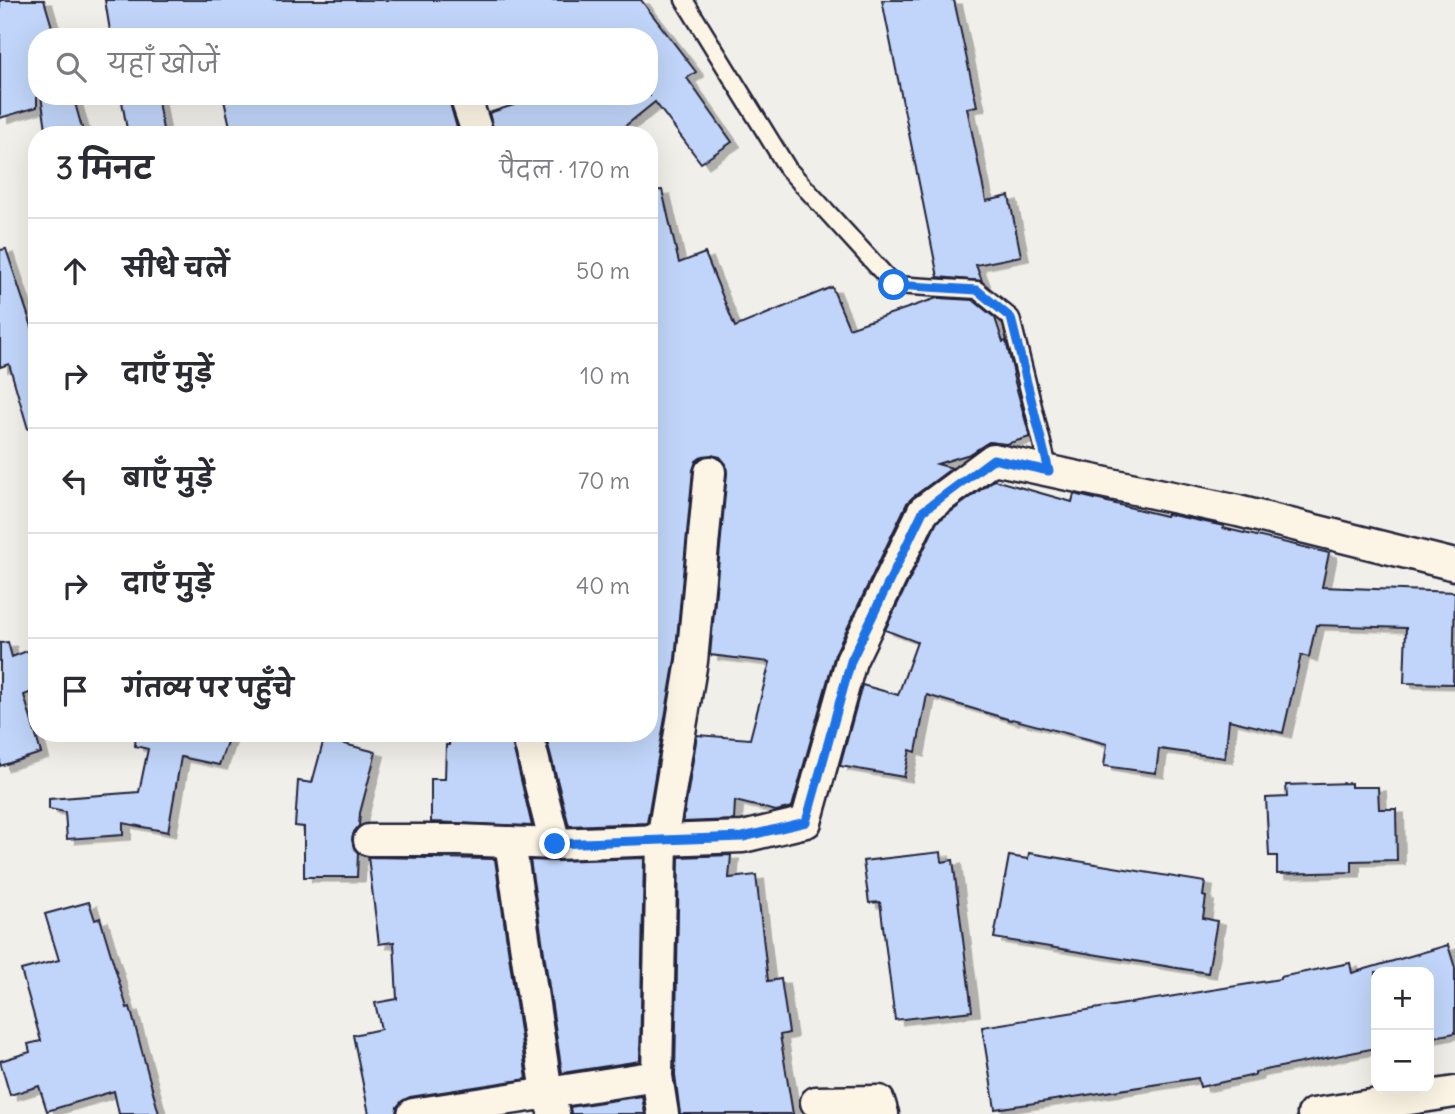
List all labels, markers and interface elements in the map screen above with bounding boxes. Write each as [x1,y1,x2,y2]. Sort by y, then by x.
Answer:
search box [28,28,658,105]
text: यहाँ खोजें [108,47,219,80]
icon: search [52,48,90,86]
text: 3 मिनट [56,149,153,187]
text: पैदल · 170 m [500,155,630,184]
text: सीधे चलें [123,251,229,284]
icon: ahead [56,252,94,290]
text: 50 m [576,256,630,285]
route start [878,269,909,300]
text: दाएँ मुड़ें [123,356,213,389]
icon: right [56,357,94,395]
text: 10 m [580,361,630,390]
text: बाएँ मुड़ें [123,461,214,494]
icon: left [56,462,94,500]
text: 70 m [578,466,630,495]
text: दाएँ मुड़ें [123,566,213,599]
icon: right [56,567,94,605]
text: 40 m [576,571,630,600]
text: गंतव्य पर पहुँचे [123,671,293,704]
icon: arrive [56,672,94,710]
route end [539,828,570,859]
map controls [1371,967,1434,1093]
button: + [1371,967,1434,1030]
button: − [1371,1030,1434,1093]

